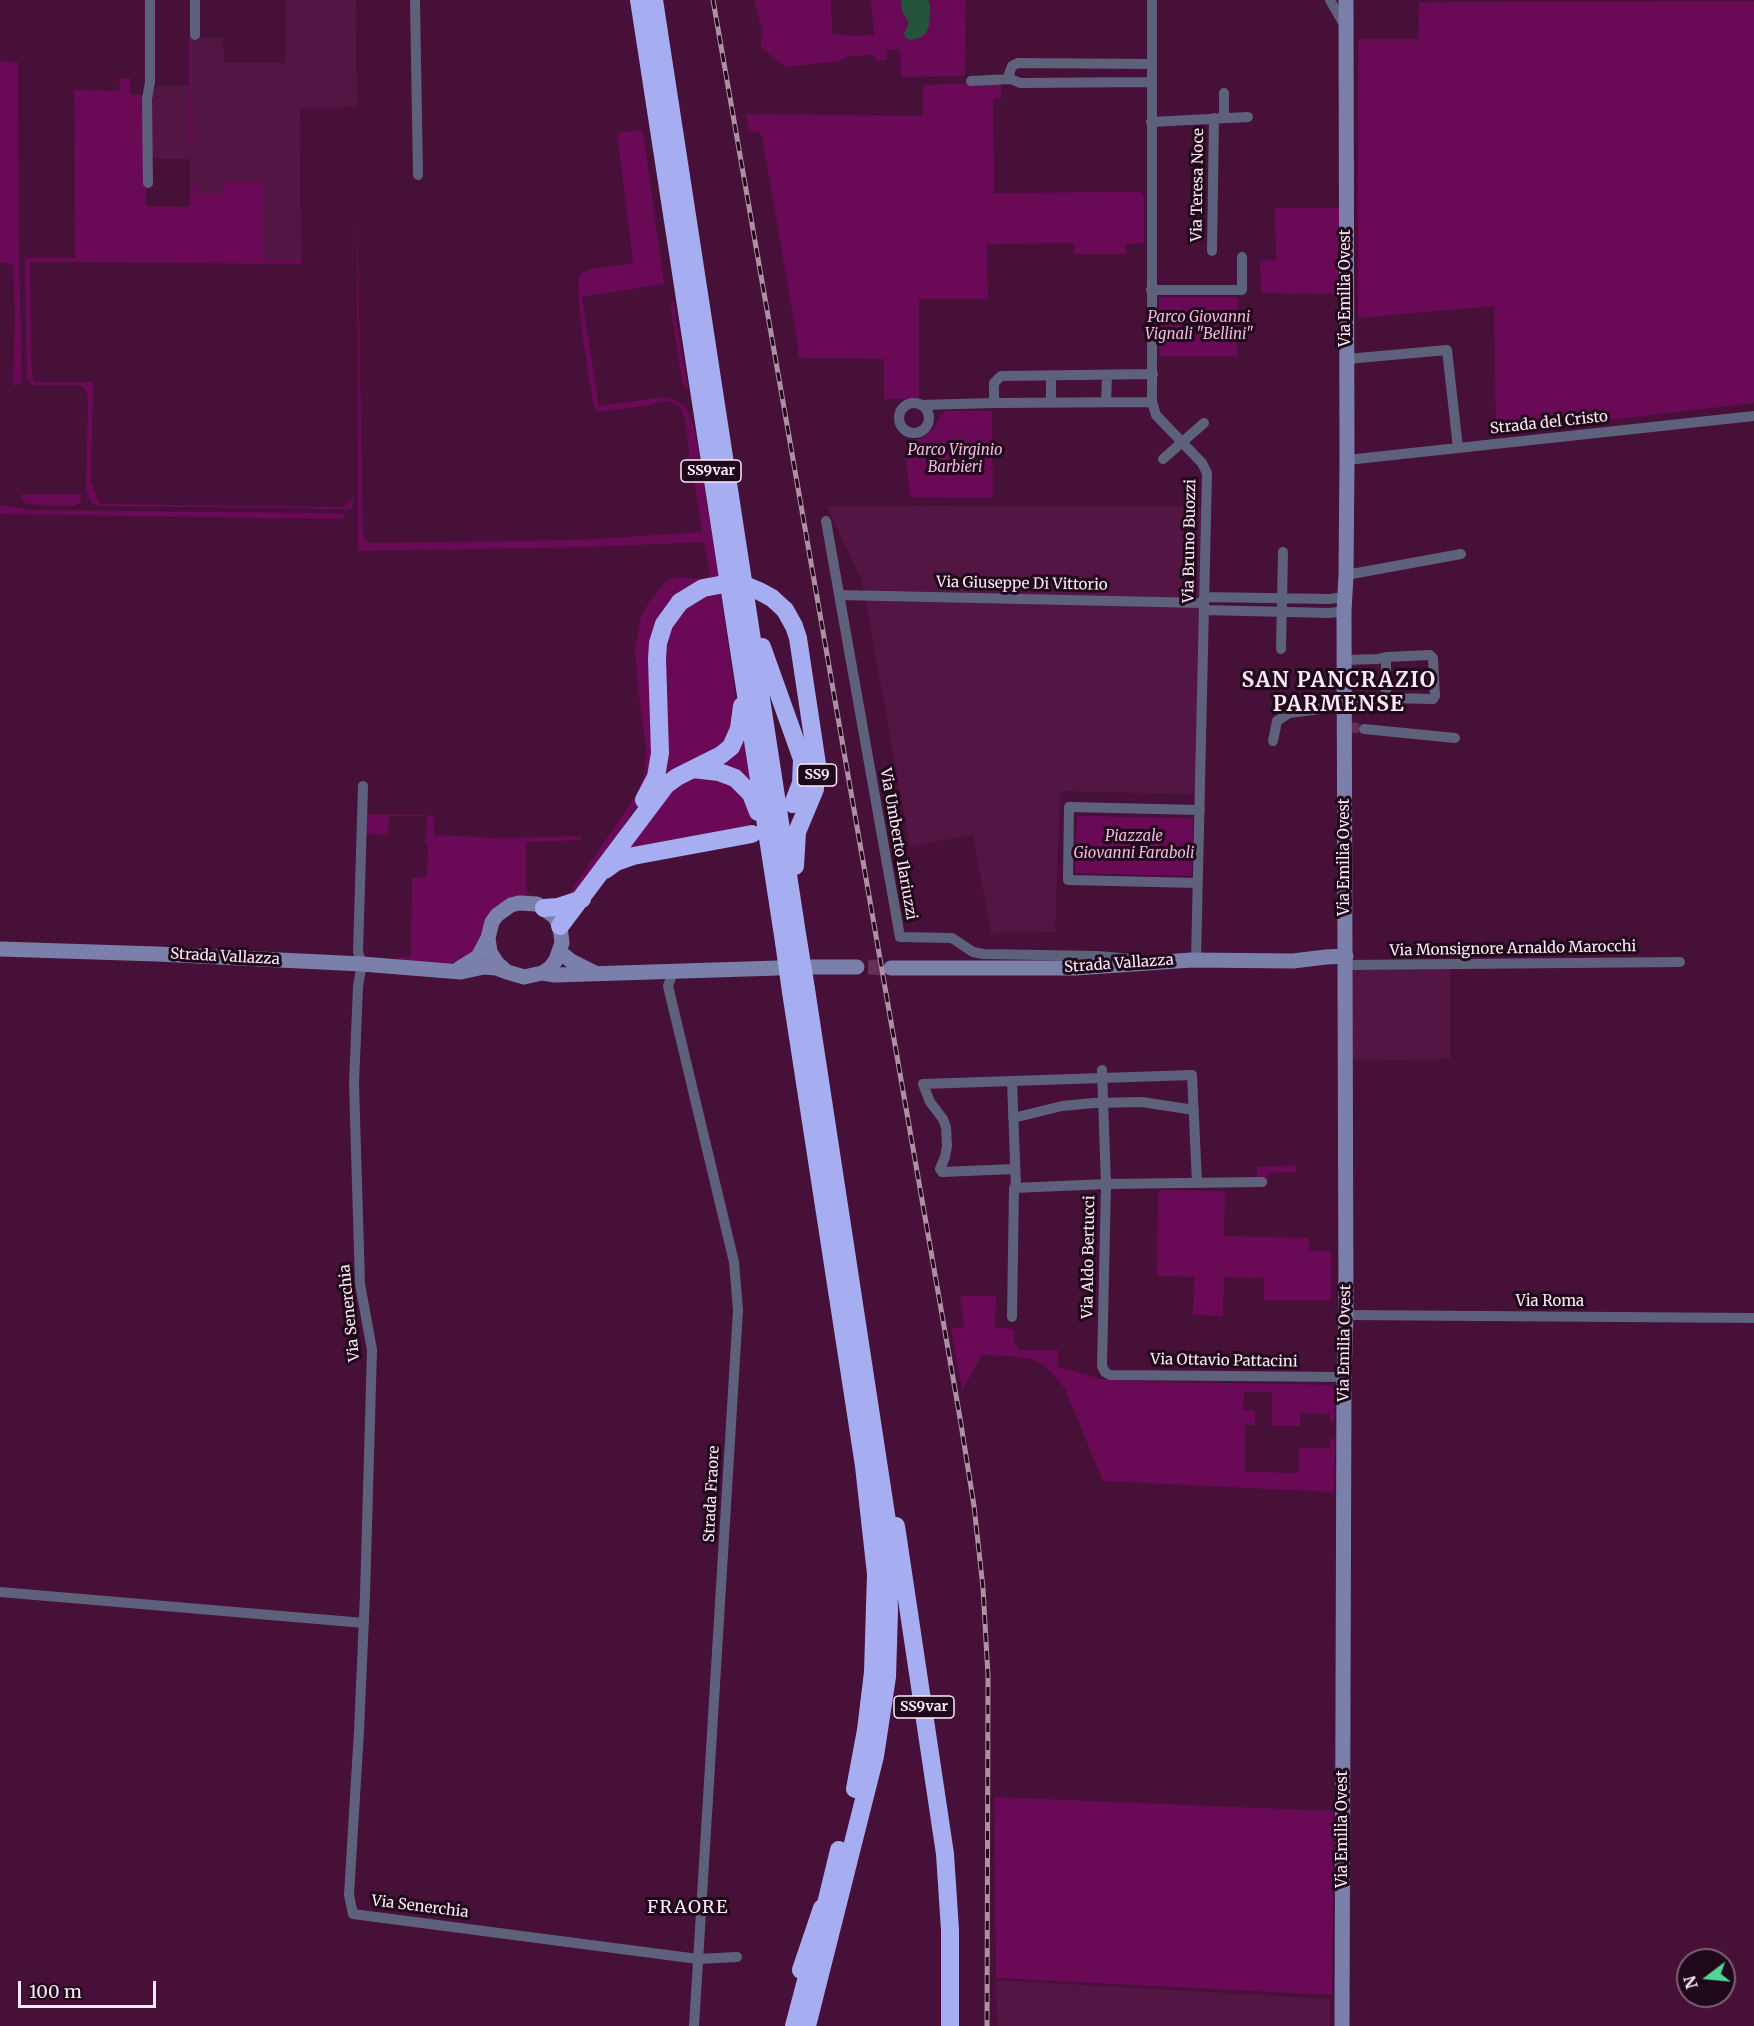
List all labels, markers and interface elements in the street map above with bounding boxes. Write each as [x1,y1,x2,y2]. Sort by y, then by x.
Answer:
street label: Via Teresa Noce [1188,128,1208,242]
street label: Via Emilia Ovest [1337,229,1355,347]
park label: Parco Giovanni Vignali "Bellini" [1145,309,1253,344]
street label: Strada del Cristo [1489,408,1609,438]
park label: Parco Virginio Barbieri [907,442,1003,477]
road number: SS9var [681,460,741,482]
street label: Via Bruno Buozzi [1180,479,1200,603]
street label: Via Giuseppe Di Vittorio [936,574,1108,594]
district label: SAN PANCRAZIO PARMENSE [1241,668,1437,718]
road number: SS9 [798,764,836,786]
street label: Via Umberto Ilariuzzi [876,767,920,921]
street label: Via Emilia Ovest [1336,798,1354,916]
park label: Piazzale Giovanni Faraboli [1074,828,1194,863]
street label: Via Monsignore Arnaldo Marocchi [1389,938,1637,960]
street label: Strada Vallazza [170,945,280,969]
street label: Strada Vallazza [1064,951,1174,977]
street label: Via Aldo Bertucci [1079,1195,1099,1319]
street label: Via Senerchia [336,1264,364,1362]
street label: Via Emilia Ovest [1335,1284,1355,1402]
street label: Via Roma [1516,1293,1584,1311]
street label: Via Ottavio Pattacini [1150,1351,1298,1371]
street label: Strada Fraore [700,1445,724,1543]
road number: SS9var [894,1696,954,1718]
street label: Via Emilia Ovest [1334,1770,1352,1888]
street label: Via Senerchia [371,1892,469,1922]
district label: FRAORE [647,1897,729,1919]
north arrow [1676,1948,1736,2008]
scale bar [21,1969,159,2007]
text: N [1679,1974,1702,1991]
text: 100 m [29,1980,82,2003]

